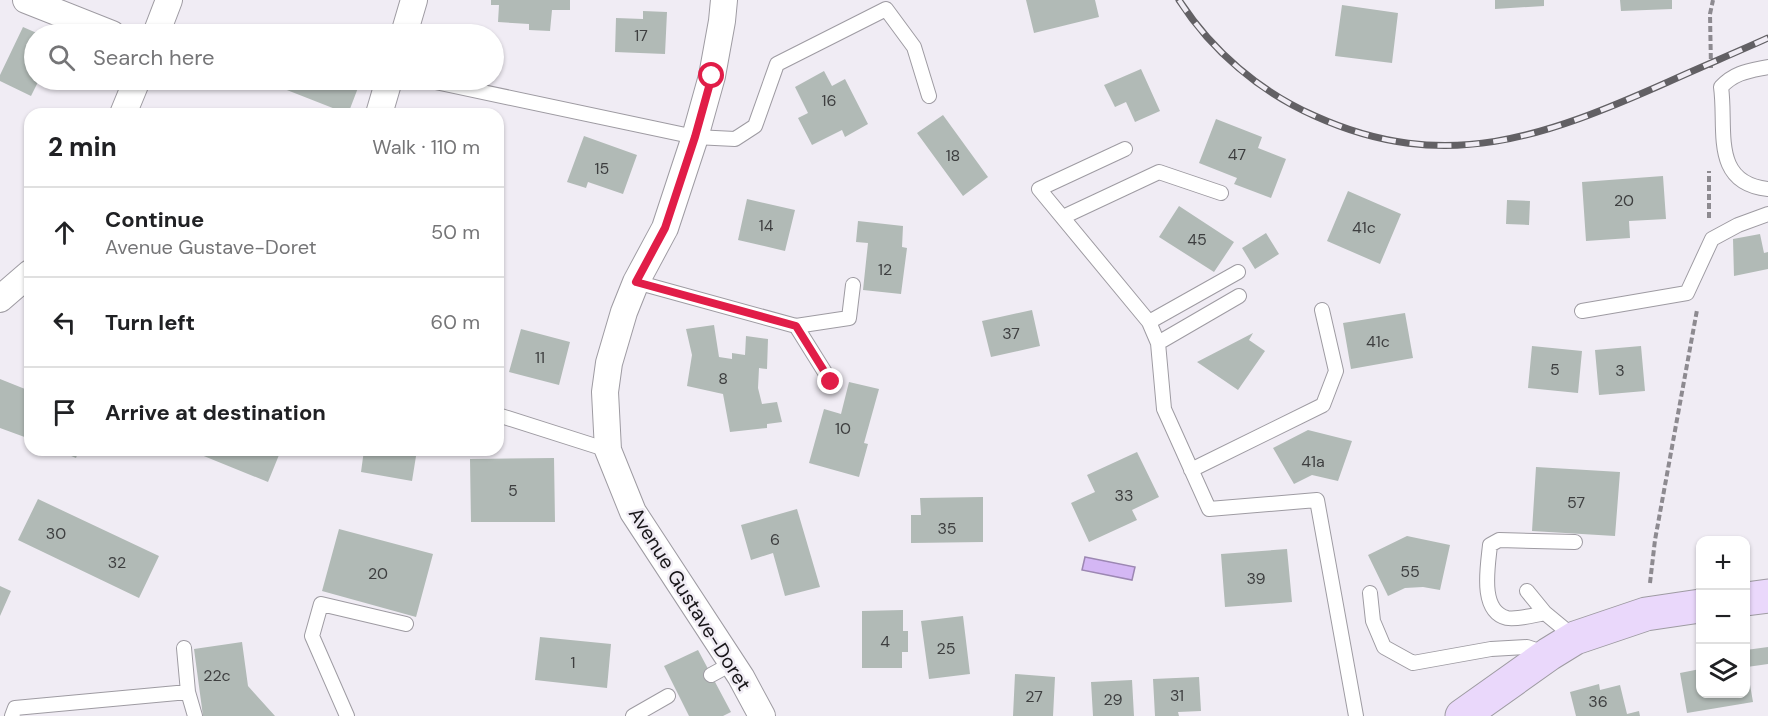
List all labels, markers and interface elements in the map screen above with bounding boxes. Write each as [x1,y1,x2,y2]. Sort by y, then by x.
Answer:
search box [24,24,504,90]
house number: 17 [634,25,648,46]
icon: search [45,41,78,74]
text: Search here [93,43,214,72]
route start [698,62,724,88]
house number: 16 [821,90,837,111]
text: 2 min [48,130,117,164]
text: Walk · 110 m [372,134,480,160]
house number: 47 [1228,144,1246,165]
house number: 18 [946,145,960,166]
house number: 15 [595,158,609,179]
house number: 20 [1614,190,1634,211]
text: Continue [105,205,204,234]
house number: 14 [759,215,774,236]
icon: ahead [48,216,81,249]
house number: 41c [1352,217,1376,238]
text: 50 m [431,219,480,245]
house number: 45 [1187,229,1207,250]
text: Avenue Gustave-Doret [105,234,317,260]
house number: 12 [878,259,892,280]
icon: left [48,306,81,339]
text: Turn left [105,308,195,337]
text: 60 m [431,309,480,335]
house number: 37 [1002,323,1020,344]
house number: 41c [1366,331,1390,352]
house number: 11 [535,347,545,368]
house number: 5 [1550,359,1560,380]
house number: 3 [1615,360,1625,381]
house number: 8 [718,368,728,389]
route end [817,368,843,394]
icon: arrive [48,396,81,429]
text: Arrive at destination [105,398,326,427]
house number: 10 [835,418,851,439]
house number: 41a [1301,451,1325,472]
house number: 5 [508,480,518,501]
house number: 33 [1115,485,1133,506]
house number: 57 [1567,492,1585,513]
street label: Avenue Gustave-Doret [623,502,757,696]
house number: 35 [937,518,957,539]
house number: 30 [46,523,66,544]
house number: 6 [770,529,780,550]
map controls [1696,536,1750,698]
button: + [1696,536,1750,590]
house number: 32 [108,552,126,573]
house number: 55 [1400,561,1420,582]
house number: 20 [368,563,388,584]
house number: 39 [1246,568,1266,589]
button: − [1696,590,1750,644]
house number: 4 [880,631,890,652]
house number: 25 [937,638,955,659]
button: layers [1696,644,1750,698]
house number: 1 [571,652,576,673]
house number: 22c [203,665,231,686]
house number: 31 [1170,685,1184,706]
house number: 27 [1025,686,1043,707]
house number: 29 [1103,689,1123,710]
house number: 36 [1588,691,1608,712]

